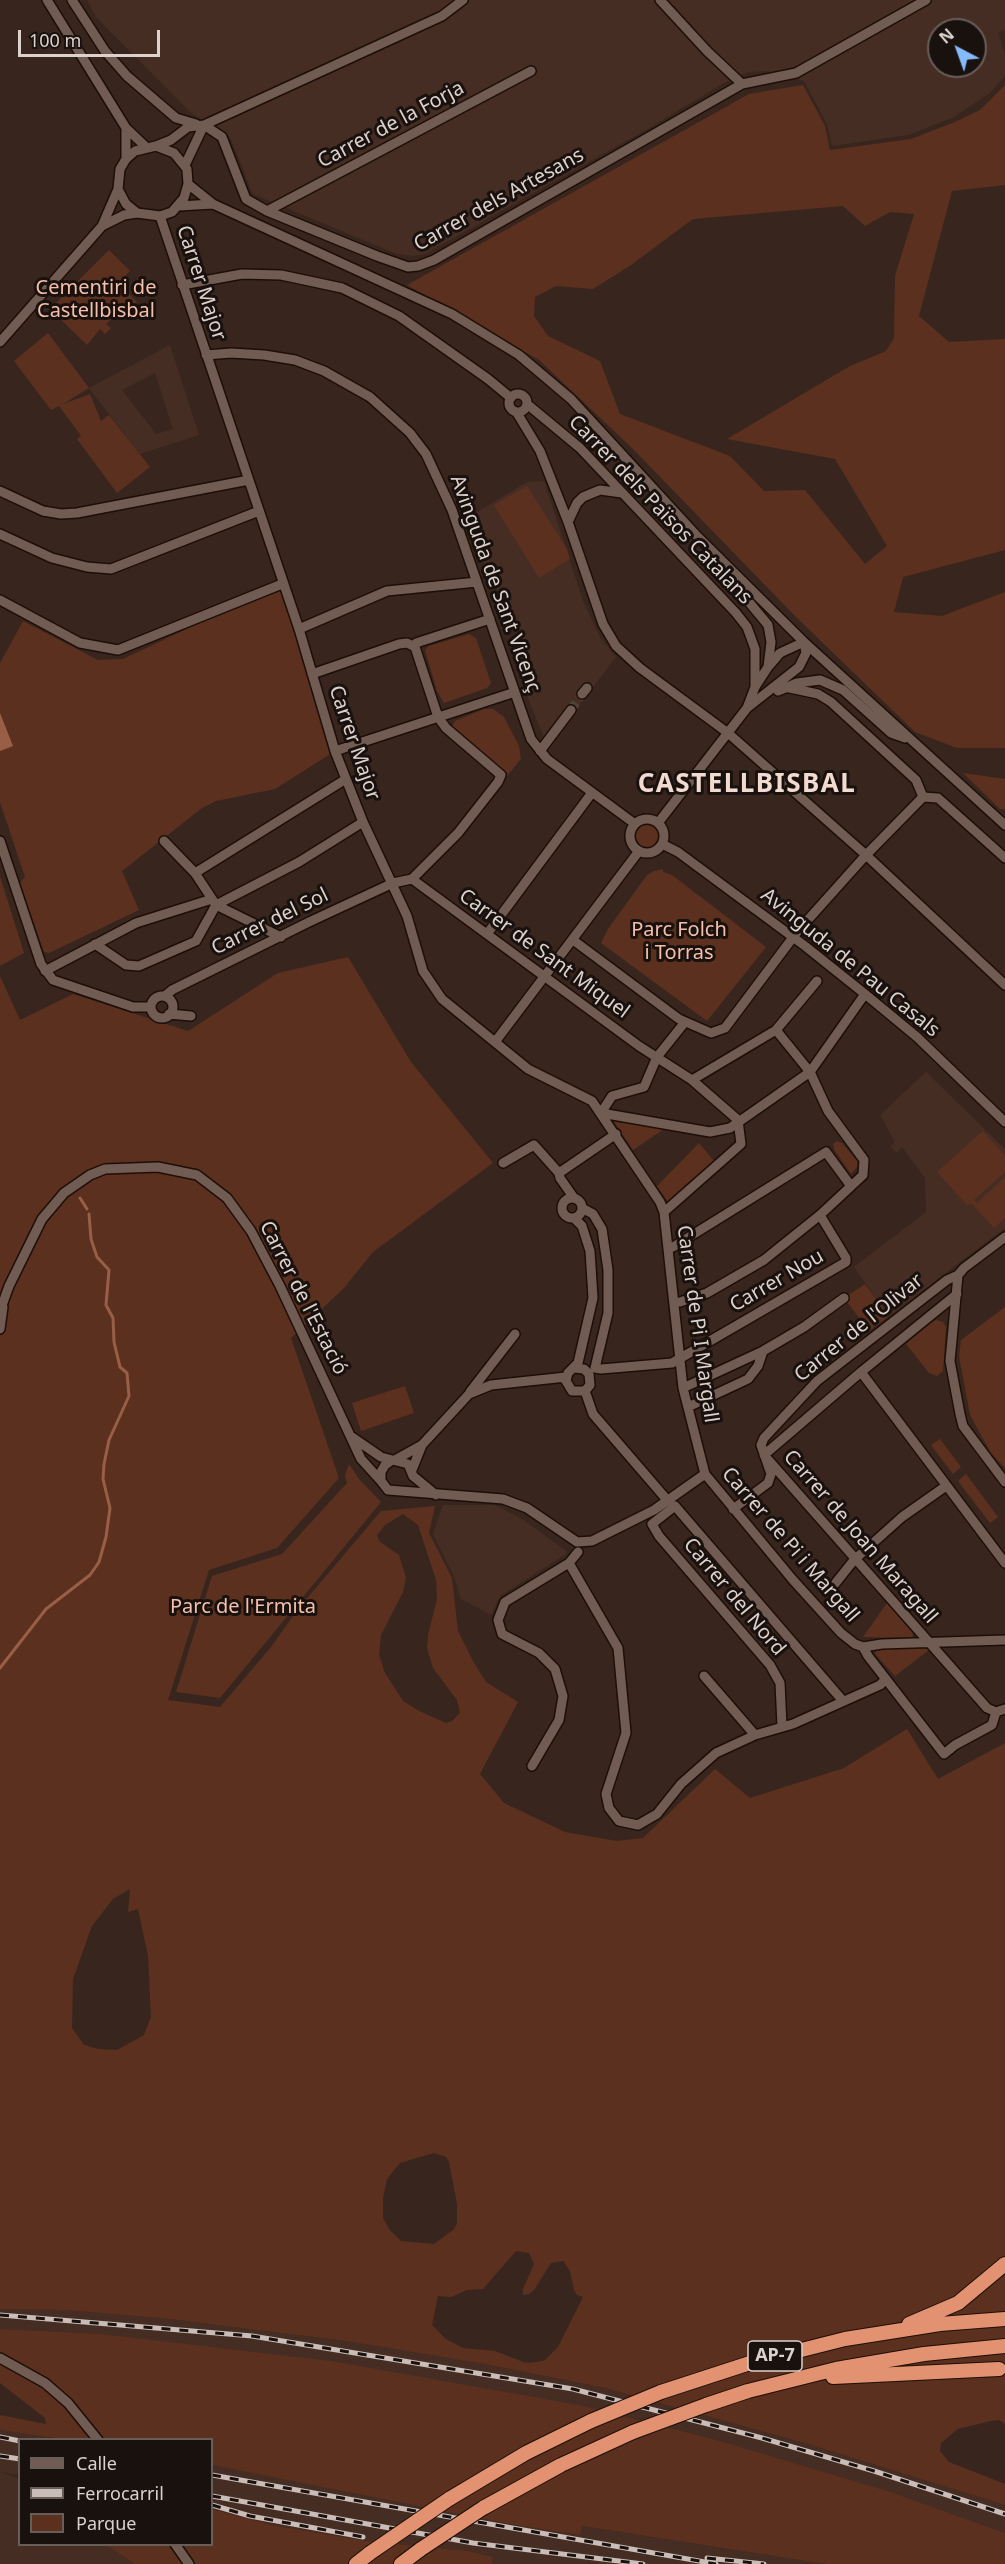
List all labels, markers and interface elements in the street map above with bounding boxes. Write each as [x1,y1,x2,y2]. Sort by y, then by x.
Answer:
scale bar [21,18,164,56]
north arrow [927,18,987,78]
text: N [934,23,959,49]
text: 100 m [29,28,81,52]
street label: Carrer de la Forja [314,76,468,174]
street label: Carrer dels Artesans [410,143,588,257]
street label: Carrer Major [171,222,231,344]
park label: Cementiri de Castellbisbal [36,276,156,323]
street label: Carrer dels Països Catalans [563,410,757,610]
street label: Avinguda de Sant Vicenç [444,472,546,696]
street label: Carrer Major [323,683,385,803]
district label: CASTELLBISBAL [638,769,856,801]
street label: Carrer del Sol [208,883,332,961]
street label: Carrer de Sant Miquel [454,884,634,1024]
street label: Avinguda de Pau Casals [756,884,944,1042]
park label: Parc Folch i Torras [631,918,727,965]
street label: Carrer de l'Estació [254,1217,352,1379]
street label: Carrer de Pi I Margall [671,1224,723,1424]
street label: Carrer Nou [726,1245,828,1317]
street label: Carrer de l'Olivar [790,1269,928,1387]
street label: Carrer de Joan Maragall [778,1445,942,1629]
street label: Carrer de Pi i Margall [716,1463,864,1627]
street label: Carrer del Nord [678,1533,790,1661]
park label: Parc de l'Ermita [170,1595,316,1619]
road number: AP-7 [748,2341,802,2371]
legend [18,2438,213,2546]
text: Calle [76,2451,117,2475]
text: Ferrocarril [76,2481,164,2505]
text: Parque [76,2511,136,2535]

